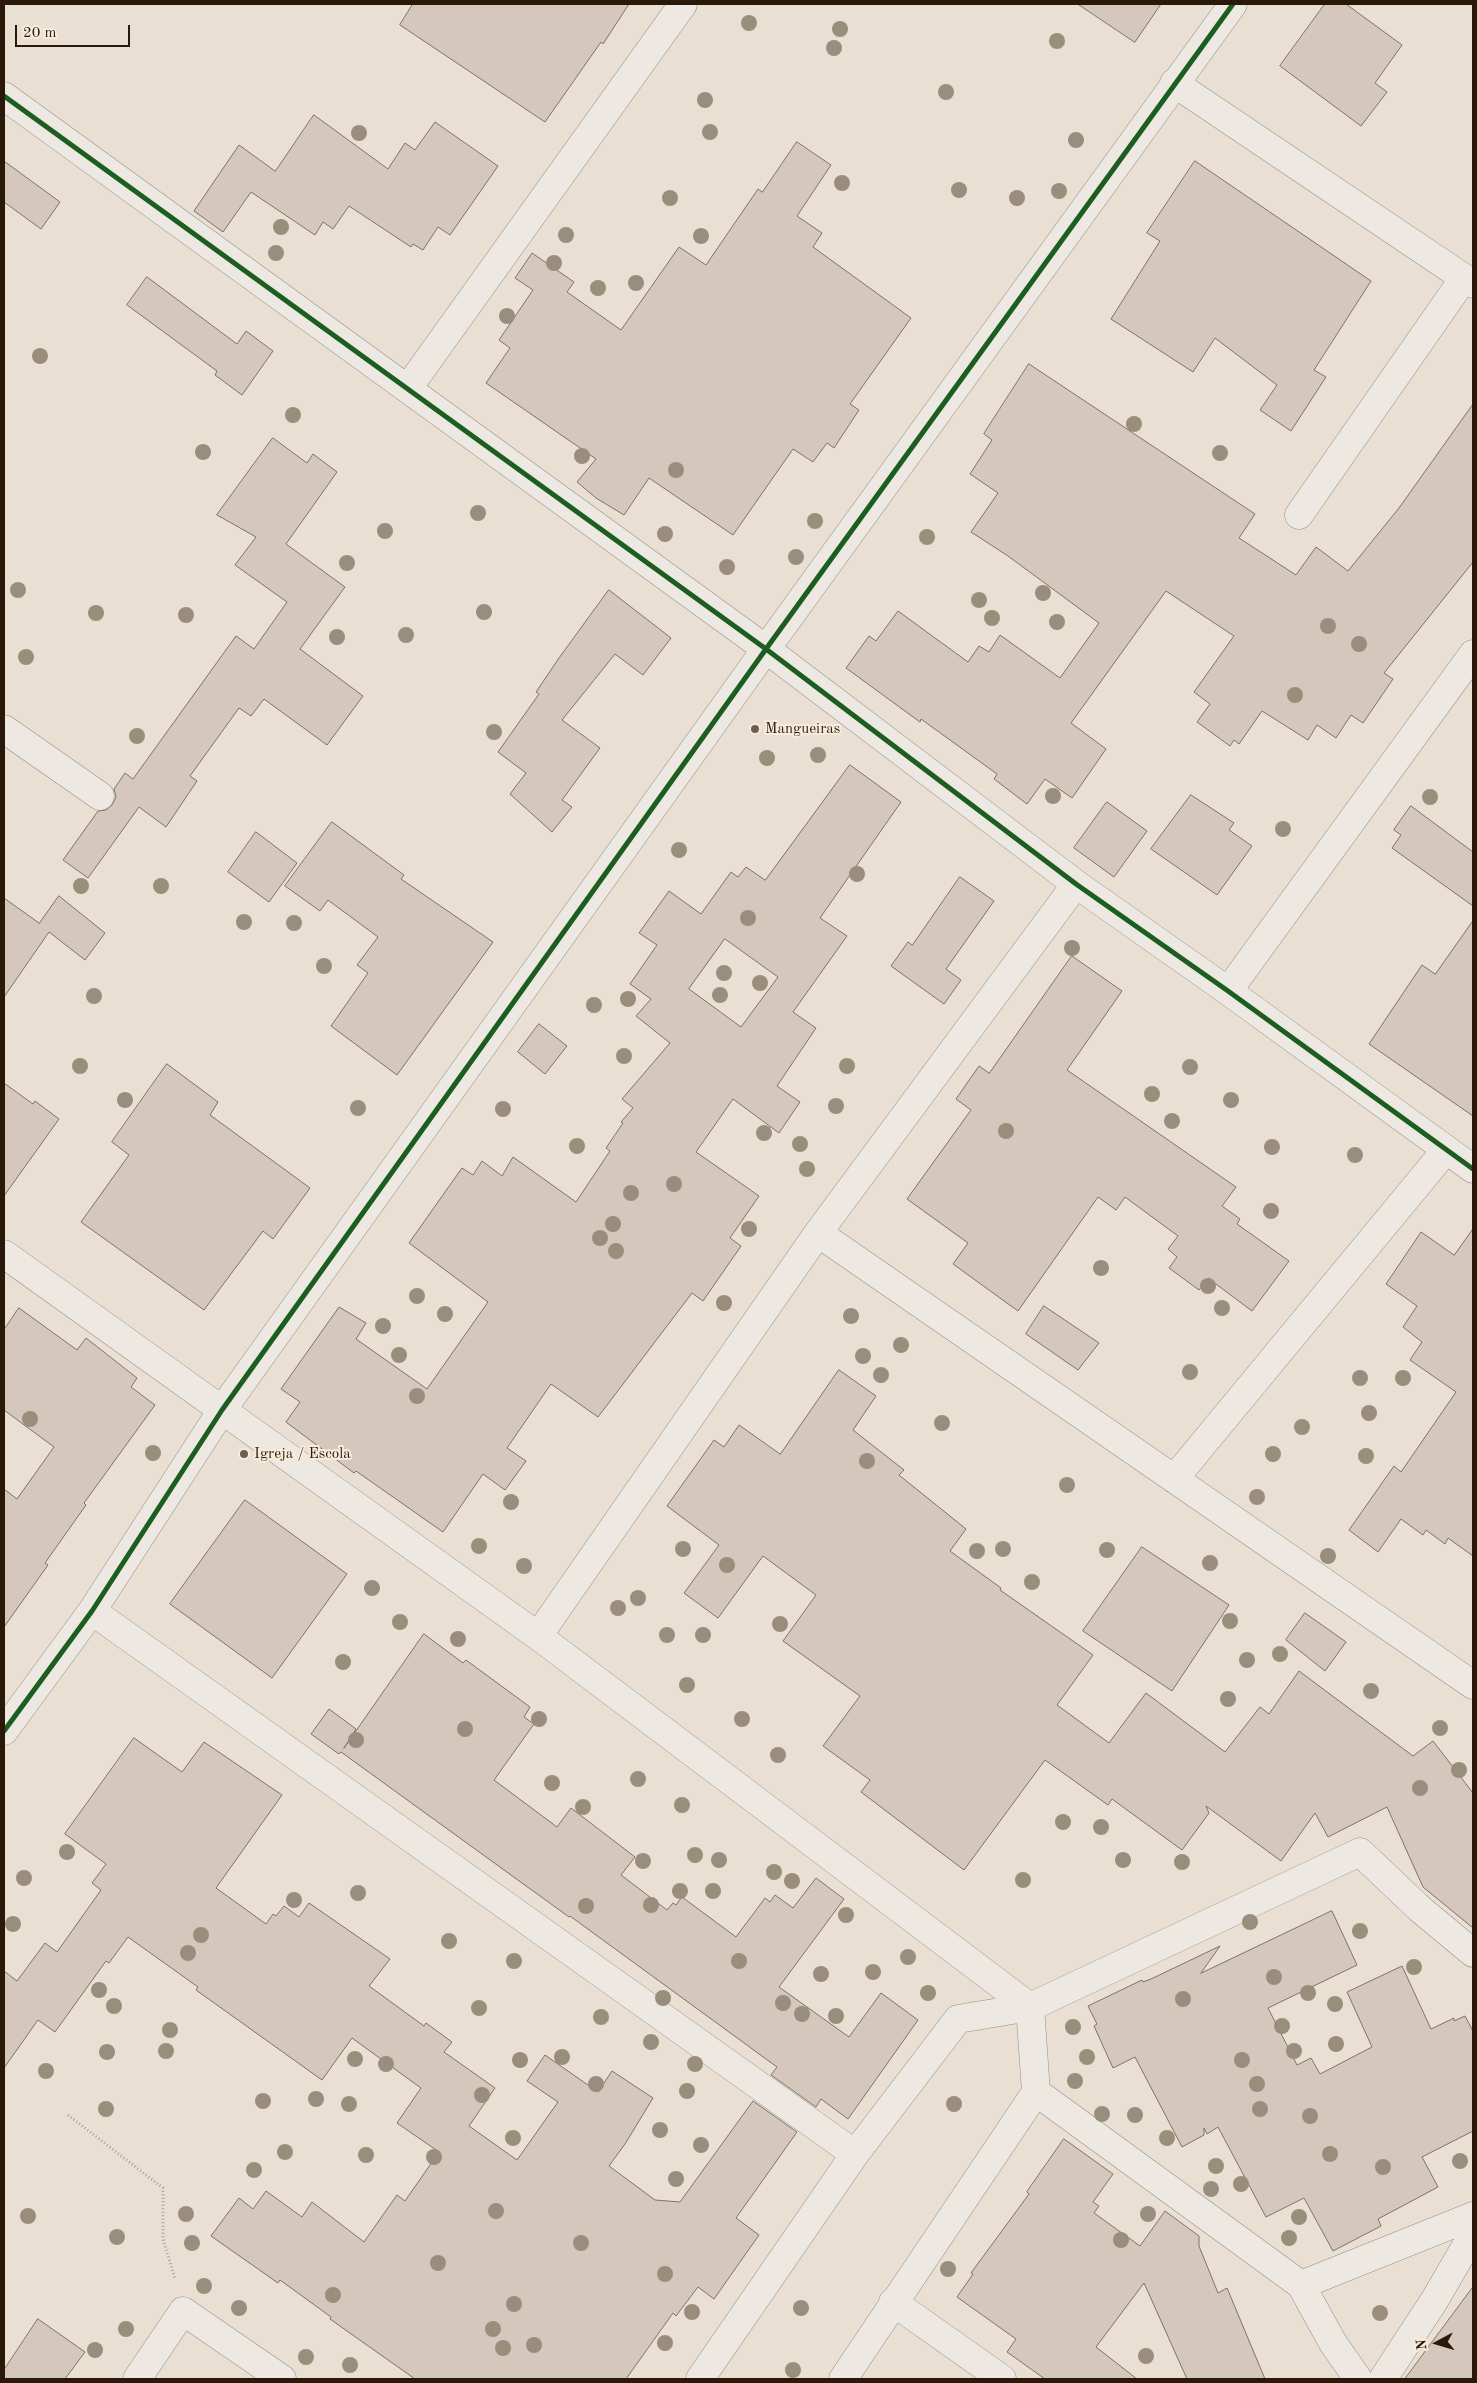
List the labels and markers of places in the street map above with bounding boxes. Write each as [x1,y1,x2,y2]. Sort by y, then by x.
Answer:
place label: Mangueiras [765,720,840,738]
marker: Mangueiras [749,723,761,735]
place label: Igreja / Escola [254,1445,351,1463]
marker: Igreja / Escola [238,1448,250,1460]

